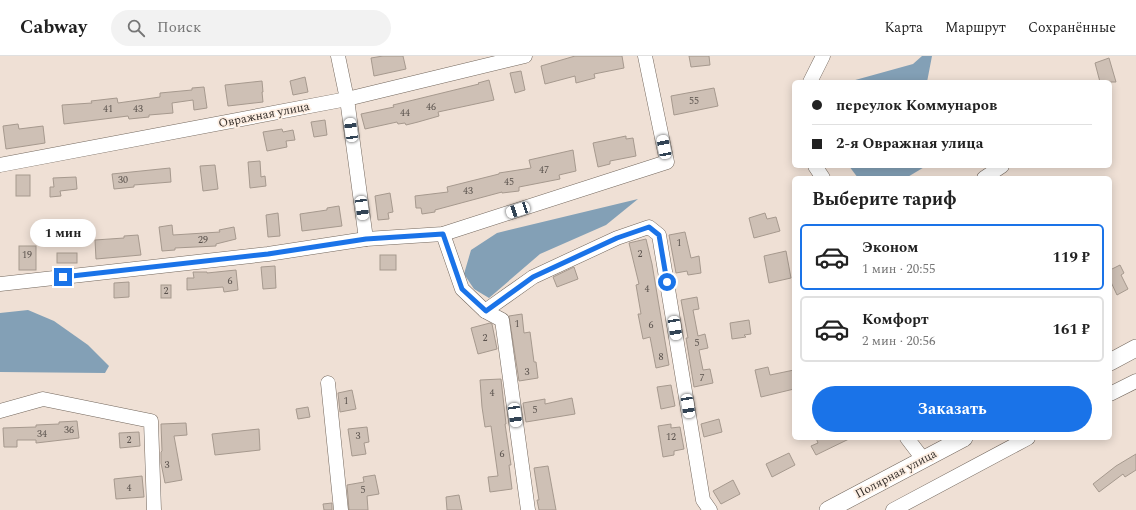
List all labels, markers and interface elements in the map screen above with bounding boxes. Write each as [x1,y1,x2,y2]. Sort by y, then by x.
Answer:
search box [111,10,391,46]
text: Cabway [20,13,87,42]
text: Поиск [157,16,201,39]
icon: search [125,17,147,39]
text: Карта [885,17,923,38]
text: Маршрут [945,17,1006,38]
text: Сохранённые [1028,17,1116,38]
house number: 55 [689,93,699,109]
text: переулок Коммунаров [836,94,997,117]
street label: Овражная улица [217,97,311,133]
house number: 46 [426,99,436,115]
house number: 41 [103,101,113,117]
house number: 43 [133,101,143,117]
house number: 44 [400,105,410,121]
car [343,117,359,143]
text: 2-я Овражная улица [836,132,983,155]
car [656,134,672,160]
house number: 47 [539,162,549,178]
house number: 30 [118,172,128,188]
house number: 45 [504,174,514,190]
house number: 43 [463,183,473,199]
text: Выберите тариф [812,186,957,213]
car [354,195,370,221]
car [505,201,531,219]
callout: 1 мин [30,219,96,247]
text: 1 мин [45,223,81,243]
house number: 29 [198,232,208,248]
house number: 1 [677,235,682,251]
text: Эконом [862,236,918,259]
icon: car [814,239,850,275]
house number: 2 [638,246,643,262]
text: 119 ₽ [1053,246,1090,269]
house number: 19 [22,247,32,263]
text: 1 мин · 20:55 [862,259,935,279]
route end [54,268,72,286]
house number: 6 [228,273,233,289]
route start [658,273,676,291]
house number: 4 [645,281,650,297]
house number: 2 [164,283,169,299]
text: Комфорт [862,308,929,331]
icon: car [814,311,850,347]
car [667,315,683,341]
house number: 1 [515,316,520,332]
house number: 6 [649,317,654,333]
text: 161 ₽ [1053,318,1090,341]
house number: 2 [483,330,488,346]
text: 2 мин · 20:56 [862,331,935,351]
house number: 5 [695,335,700,351]
house number: 8 [659,349,664,365]
house number: 3 [525,364,530,380]
house number: 7 [700,370,705,386]
house number: 4 [490,385,495,401]
button: Заказать [812,386,1092,432]
house number: 1 [344,393,349,409]
car [680,393,696,419]
car [507,402,523,428]
house number: 5 [533,402,538,418]
house number: 36 [64,422,74,438]
house number: 34 [37,426,47,442]
house number: 3 [356,428,361,444]
house number: 12 [666,429,676,445]
house number: 2 [127,432,132,448]
street label: Полярная улица [852,444,940,504]
house number: 6 [500,446,505,462]
house number: 3 [165,457,170,473]
house number: 4 [127,480,132,496]
house number: 5 [361,482,366,498]

